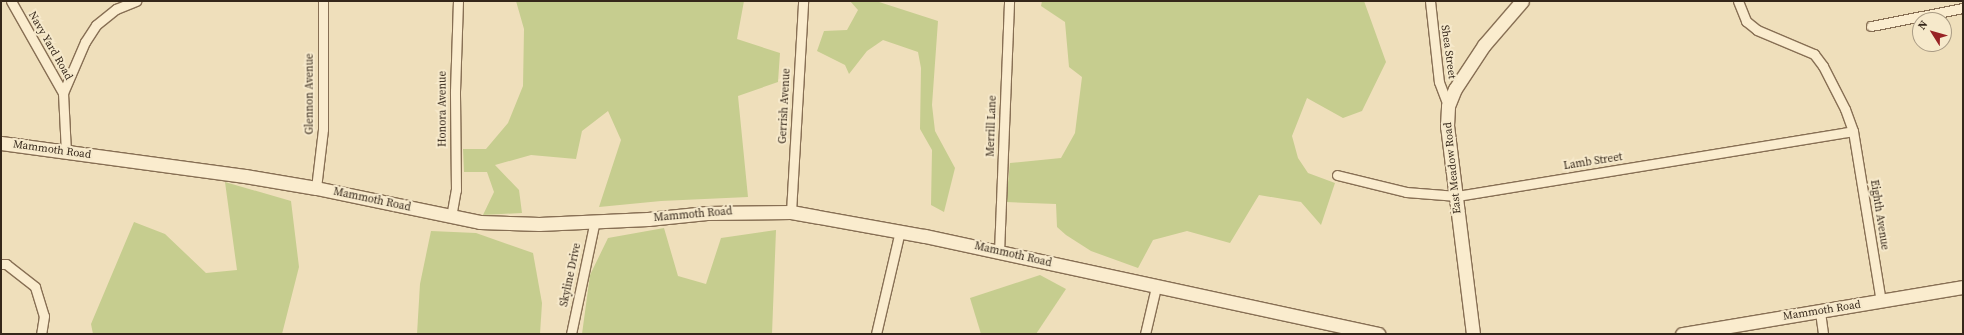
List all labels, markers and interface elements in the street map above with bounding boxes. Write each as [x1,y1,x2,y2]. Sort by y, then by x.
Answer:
street label: Navy Yard Road [25,9,75,83]
north arrow [1912,12,1952,52]
text: N [1914,17,1931,33]
street label: Shea Street [1438,24,1458,80]
street label: Glennon Avenue [303,53,317,135]
street label: Gerrish Avenue [776,68,794,144]
street label: Honora Avenue [436,71,450,147]
street label: Merrill Lane [984,95,1000,157]
street label: East Meadow Road [1442,122,1464,214]
street label: Mammoth Road [12,138,92,162]
street label: Lamb Street [1563,151,1623,173]
street label: Eighth Avenue [1867,179,1891,251]
street label: Mammoth Road [332,185,412,215]
street label: Mammoth Road [653,205,733,225]
street label: Mammoth Road [973,240,1053,270]
street label: Skyline Drive [558,242,584,308]
street label: Mammoth Road [1782,298,1862,324]

